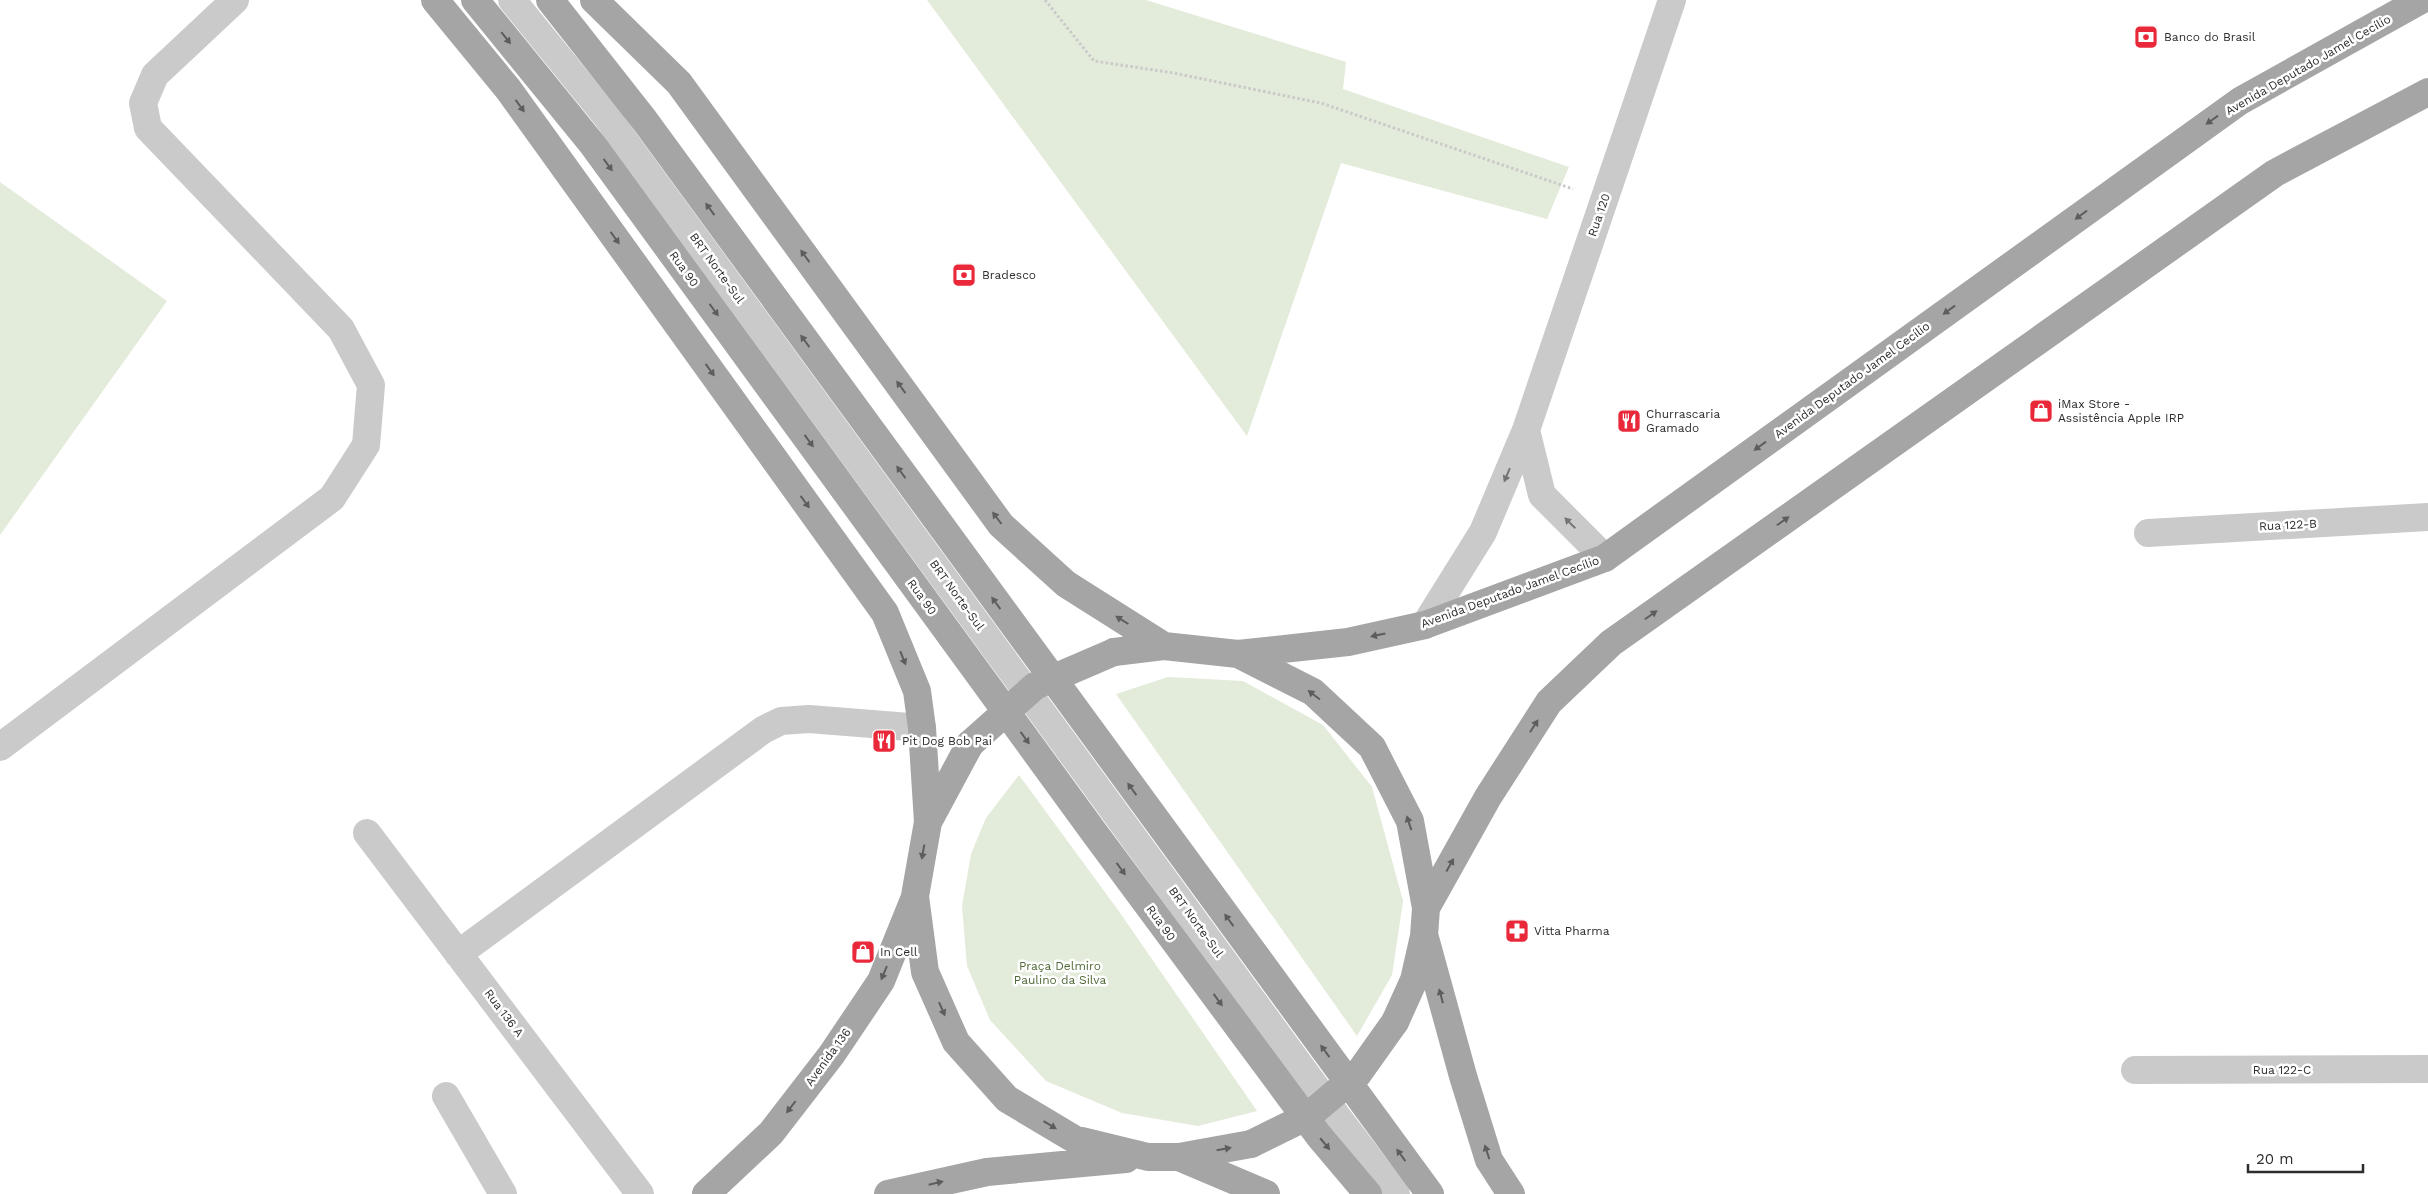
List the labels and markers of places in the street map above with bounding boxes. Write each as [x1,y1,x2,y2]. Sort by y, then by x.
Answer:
bank icon: Banco do Brasil [2133,24,2159,50]
place label: Banco do Brasil [2164,30,2256,44]
bank icon: Bradesco [951,262,977,288]
place label: Bradesco [982,268,1036,282]
place label: iMax Store - Assistência Apple IRP [2058,397,2184,425]
shop icon: iMax Store - Assistência Apple IRP [2028,398,2054,424]
place label: Churrascaria Gramado [1646,407,1720,435]
restaurant icon: Churrascaria Gramado [1616,408,1642,434]
restaurant icon: Pit Dog Bob Pai [871,728,897,754]
place label: Pit Dog Bob Pai [902,734,992,748]
pharmacy icon: Vitta Pharma [1504,918,1530,944]
place label: Vitta Pharma [1534,924,1610,938]
shop icon: In Cell [850,939,876,965]
place label: In Cell [880,945,918,959]

